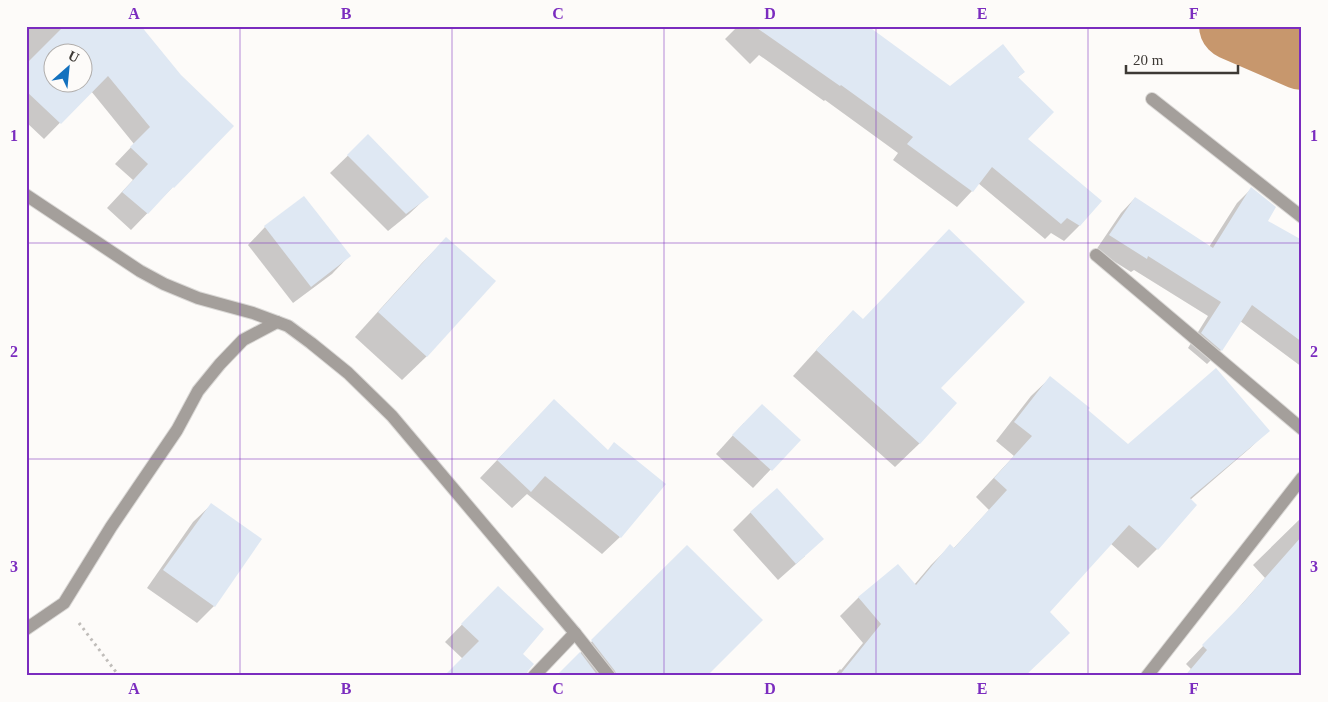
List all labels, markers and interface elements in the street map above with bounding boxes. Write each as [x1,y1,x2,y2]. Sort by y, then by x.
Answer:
text: A [128,5,140,22]
text: B [341,5,352,22]
text: C [552,5,564,22]
text: D [764,5,776,22]
text: E [977,5,987,22]
text: F [1189,5,1199,22]
north arrow [42,42,92,92]
scale bar [1126,42,1238,74]
text: U [66,48,82,66]
text: 20 m [1133,52,1164,68]
text: 1 [10,127,18,144]
text: 1 [1310,127,1318,144]
text: 2 [10,343,18,360]
text: 2 [1310,343,1318,360]
text: 3 [10,558,18,575]
text: 3 [1310,558,1318,575]
text: A [128,680,140,697]
text: B [341,680,352,697]
text: C [552,680,564,697]
text: D [764,680,776,697]
text: E [977,680,987,697]
text: F [1189,680,1199,697]

